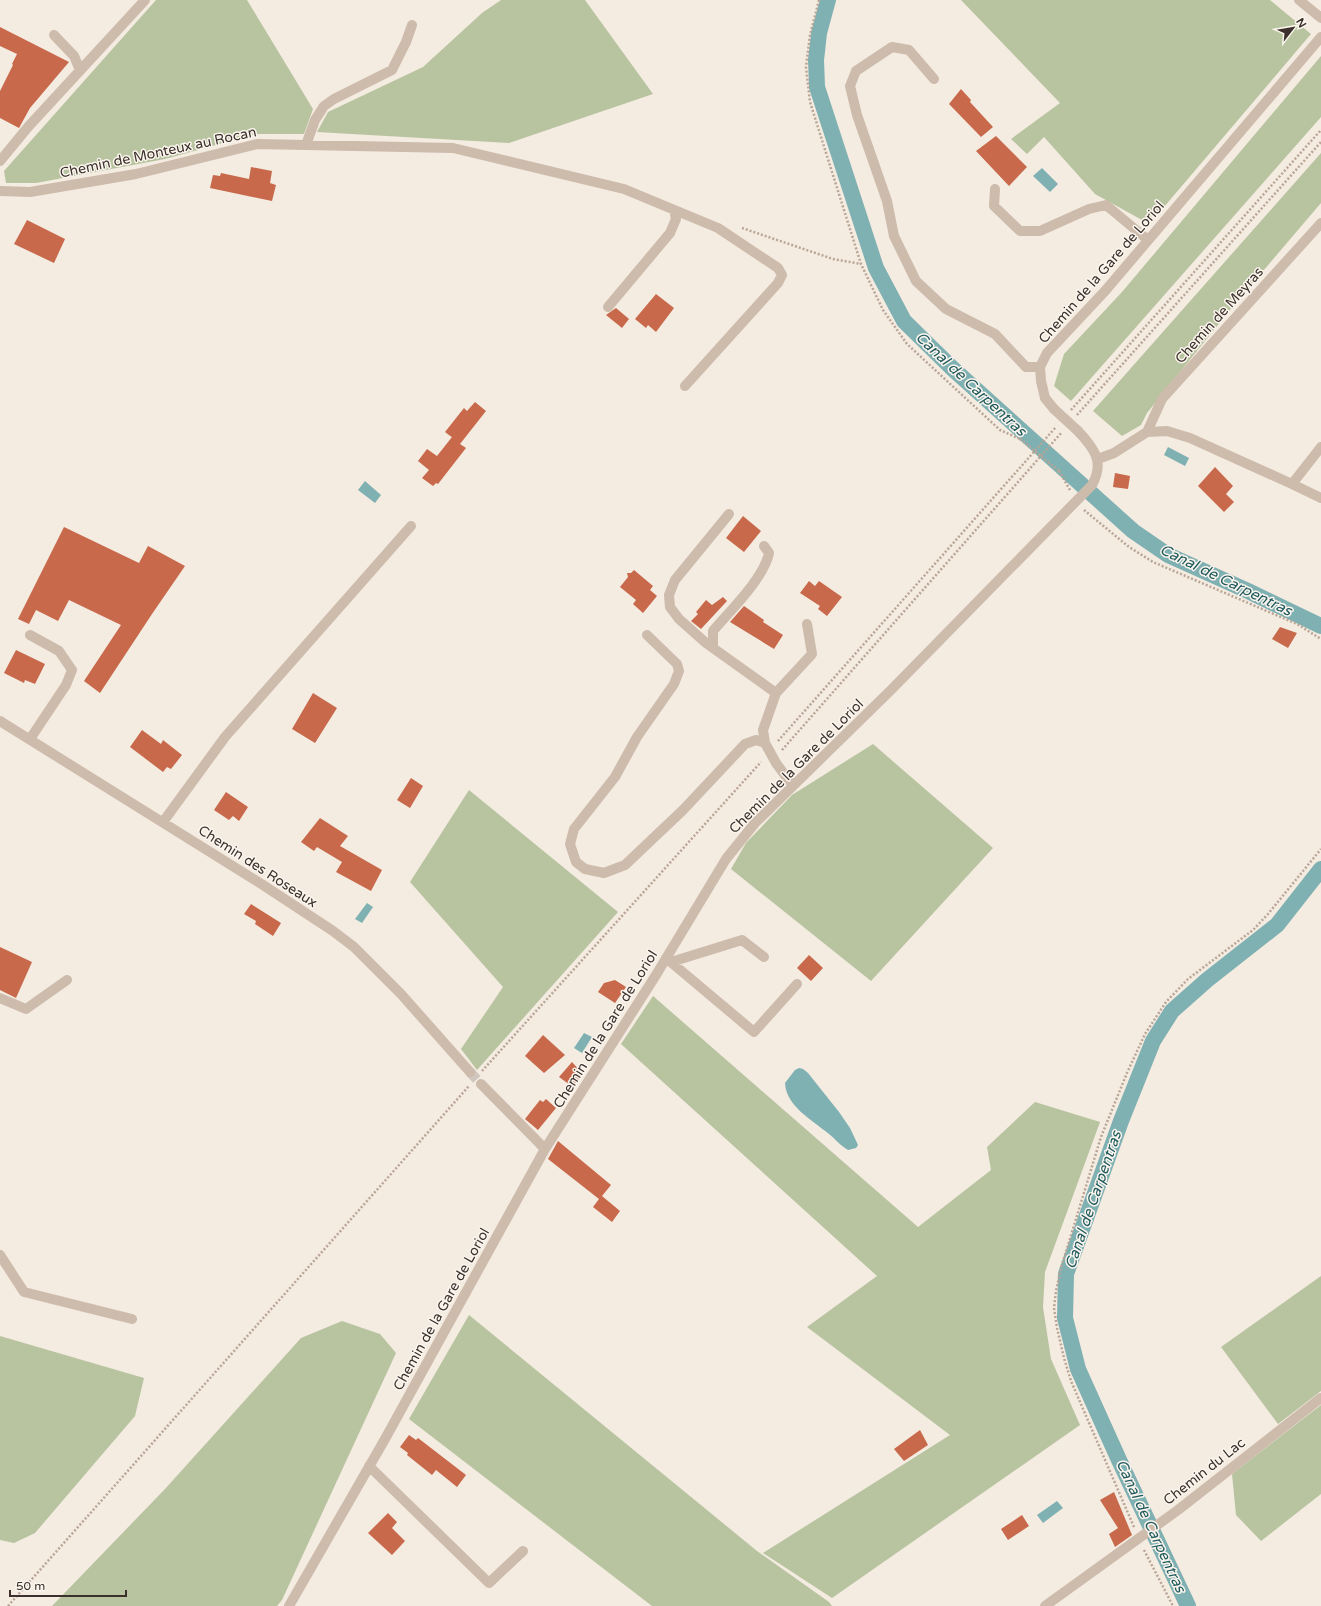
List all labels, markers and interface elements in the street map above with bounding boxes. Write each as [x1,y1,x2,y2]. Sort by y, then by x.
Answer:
north arrow [1273,8,1313,48]
text: N [1293,16,1309,30]
street label: Chemin de Monteux au Rocan [58,123,258,182]
street label: Chemin de la Gare de Loriol [1035,198,1168,347]
street label: Chemin de Meyras [1172,263,1267,367]
water label: Canal de Carpentras [912,328,1031,441]
water label: Canal de Carpentras [1157,540,1297,621]
street label: Chemin de la Gare de Loriol [726,696,867,837]
street label: Chemin des Roseaux [195,822,321,911]
street label: Chemin de la Gare de Loriol [550,947,661,1111]
water label: Canal de Carpentras [1061,1127,1126,1271]
street label: Chemin de la Gare de Loriol [390,1225,493,1393]
street label: Chemin du Lac [1160,1434,1249,1509]
water label: Canal de Carpentras [1112,1457,1190,1597]
scale bar [10,1572,126,1598]
text: 50 m [16,1579,45,1593]

